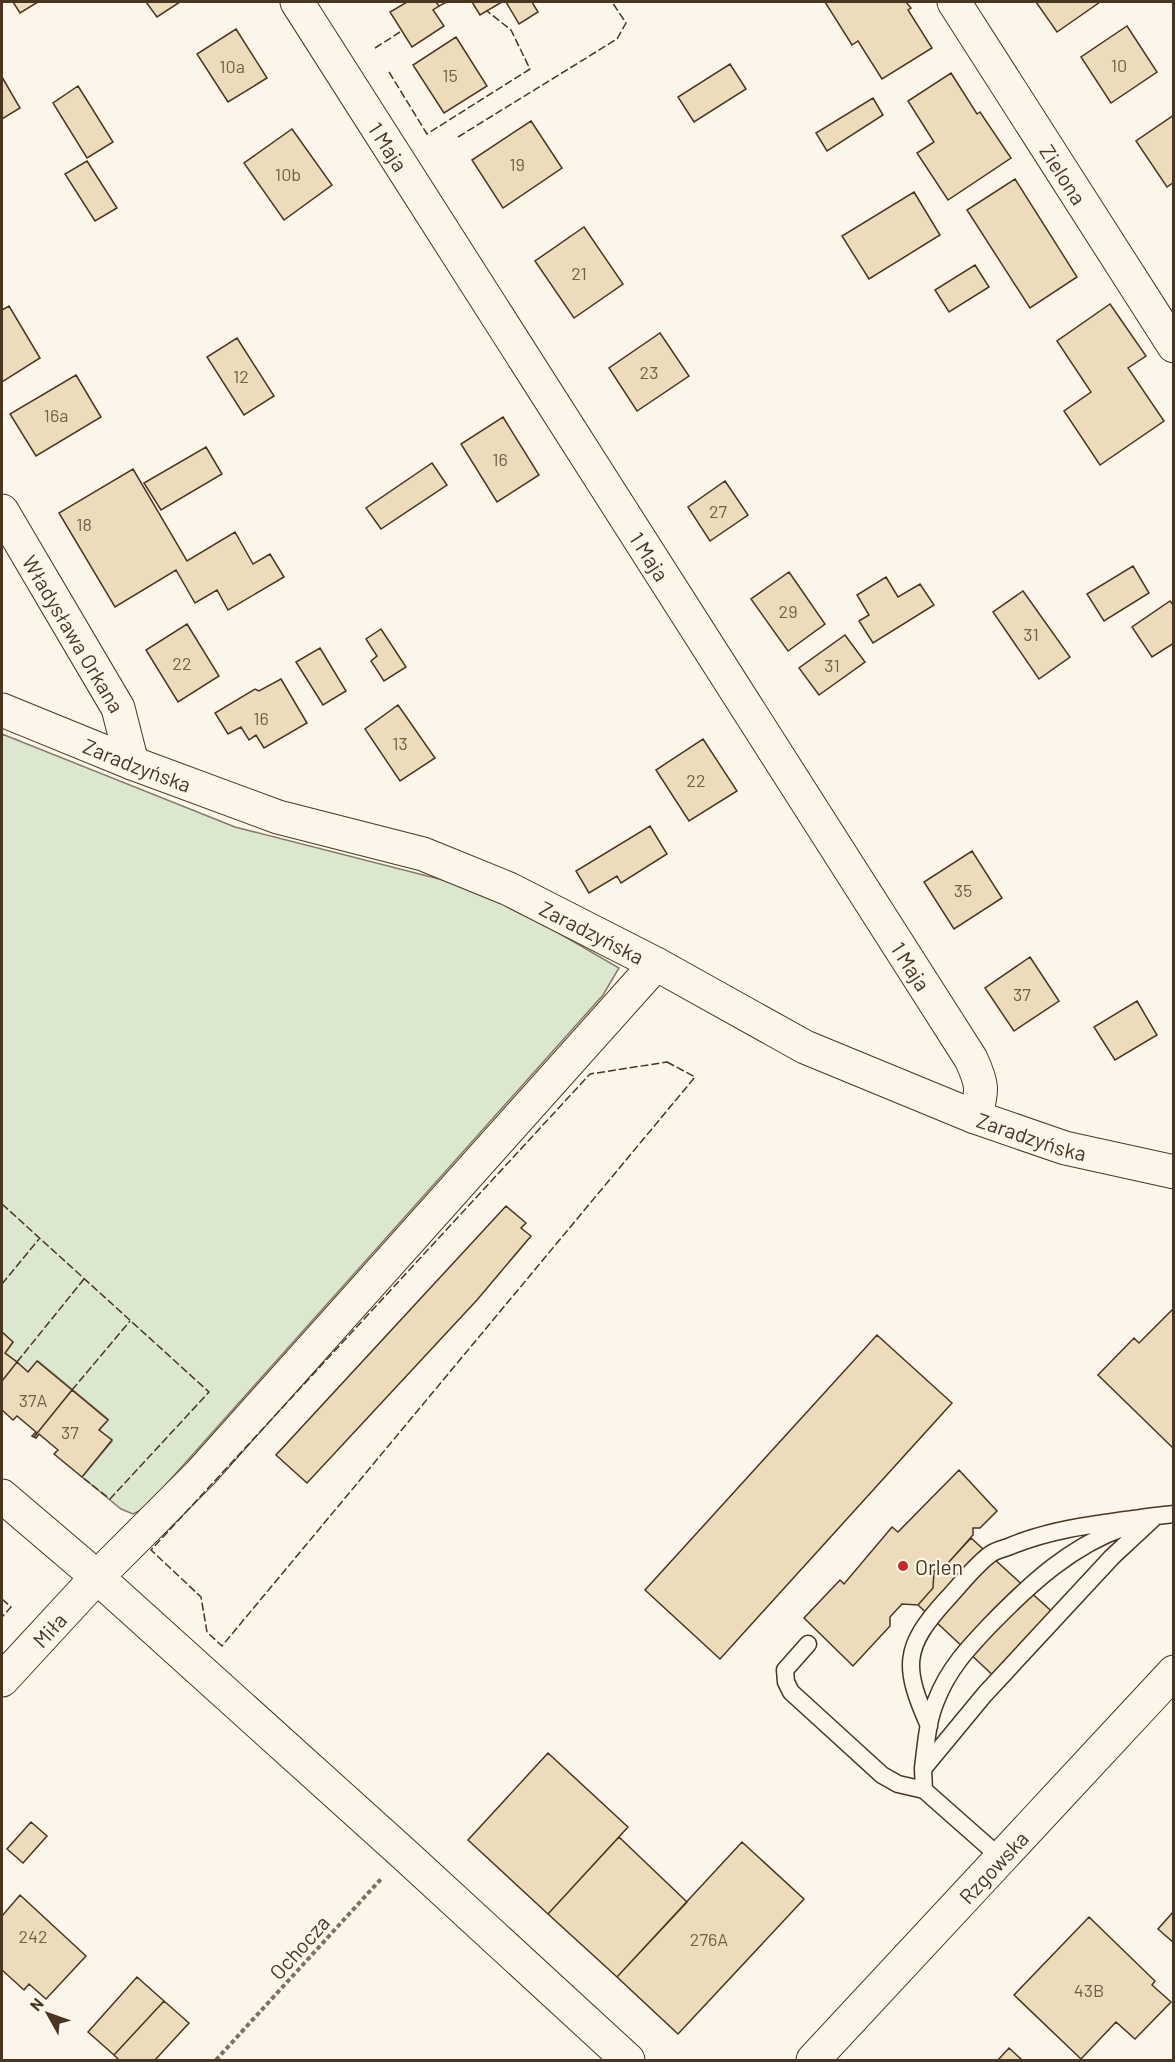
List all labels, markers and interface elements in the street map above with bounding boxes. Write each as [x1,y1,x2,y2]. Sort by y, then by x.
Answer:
house number: 10 [1111,54,1127,76]
house number: 10a [219,55,245,77]
house number: 15 [442,64,458,86]
street label: 1 Maja [364,117,414,175]
street label: Zielona [1035,139,1092,209]
house number: 19 [509,153,525,175]
house number: 10b [275,163,301,185]
house number: 21 [571,262,587,284]
house number: 23 [640,361,658,383]
house number: 12 [233,365,249,387]
house number: 16a [44,404,68,426]
house number: 16 [492,448,508,470]
house number: 27 [709,500,728,522]
house number: 18 [76,513,92,535]
street label: 1 Maja [625,527,675,585]
street label: Władysława Orkana [18,550,130,717]
house number: 29 [778,600,798,622]
house number: 31 [1023,623,1039,645]
house number: 22 [172,652,192,674]
house number: 31 [824,654,840,676]
house number: 16 [253,707,269,729]
street label: Zaradzyńska [80,732,195,796]
house number: 13 [392,732,408,754]
house number: 22 [686,769,706,791]
house number: 35 [954,879,972,901]
street label: Zaradzyńska [536,895,649,968]
street label: 1 Maja [887,937,936,995]
house number: 37 [1013,983,1031,1005]
street label: Zaradzyńska [974,1106,1089,1165]
house number: 37A [19,1389,47,1411]
house number: 37 [61,1421,79,1443]
place label: Orlen [915,1554,963,1579]
marker: Orlen [896,1559,910,1573]
street label: Miła [27,1607,71,1652]
street label: Rzgowska [953,1825,1033,1908]
street label: Ochocza [264,1910,334,1984]
house number: 242 [18,1925,48,1947]
house number: 276A [690,1928,728,1950]
house number: 43B [1074,1979,1104,2001]
north arrow [18,1984,78,2044]
text: N [25,1994,47,2014]

